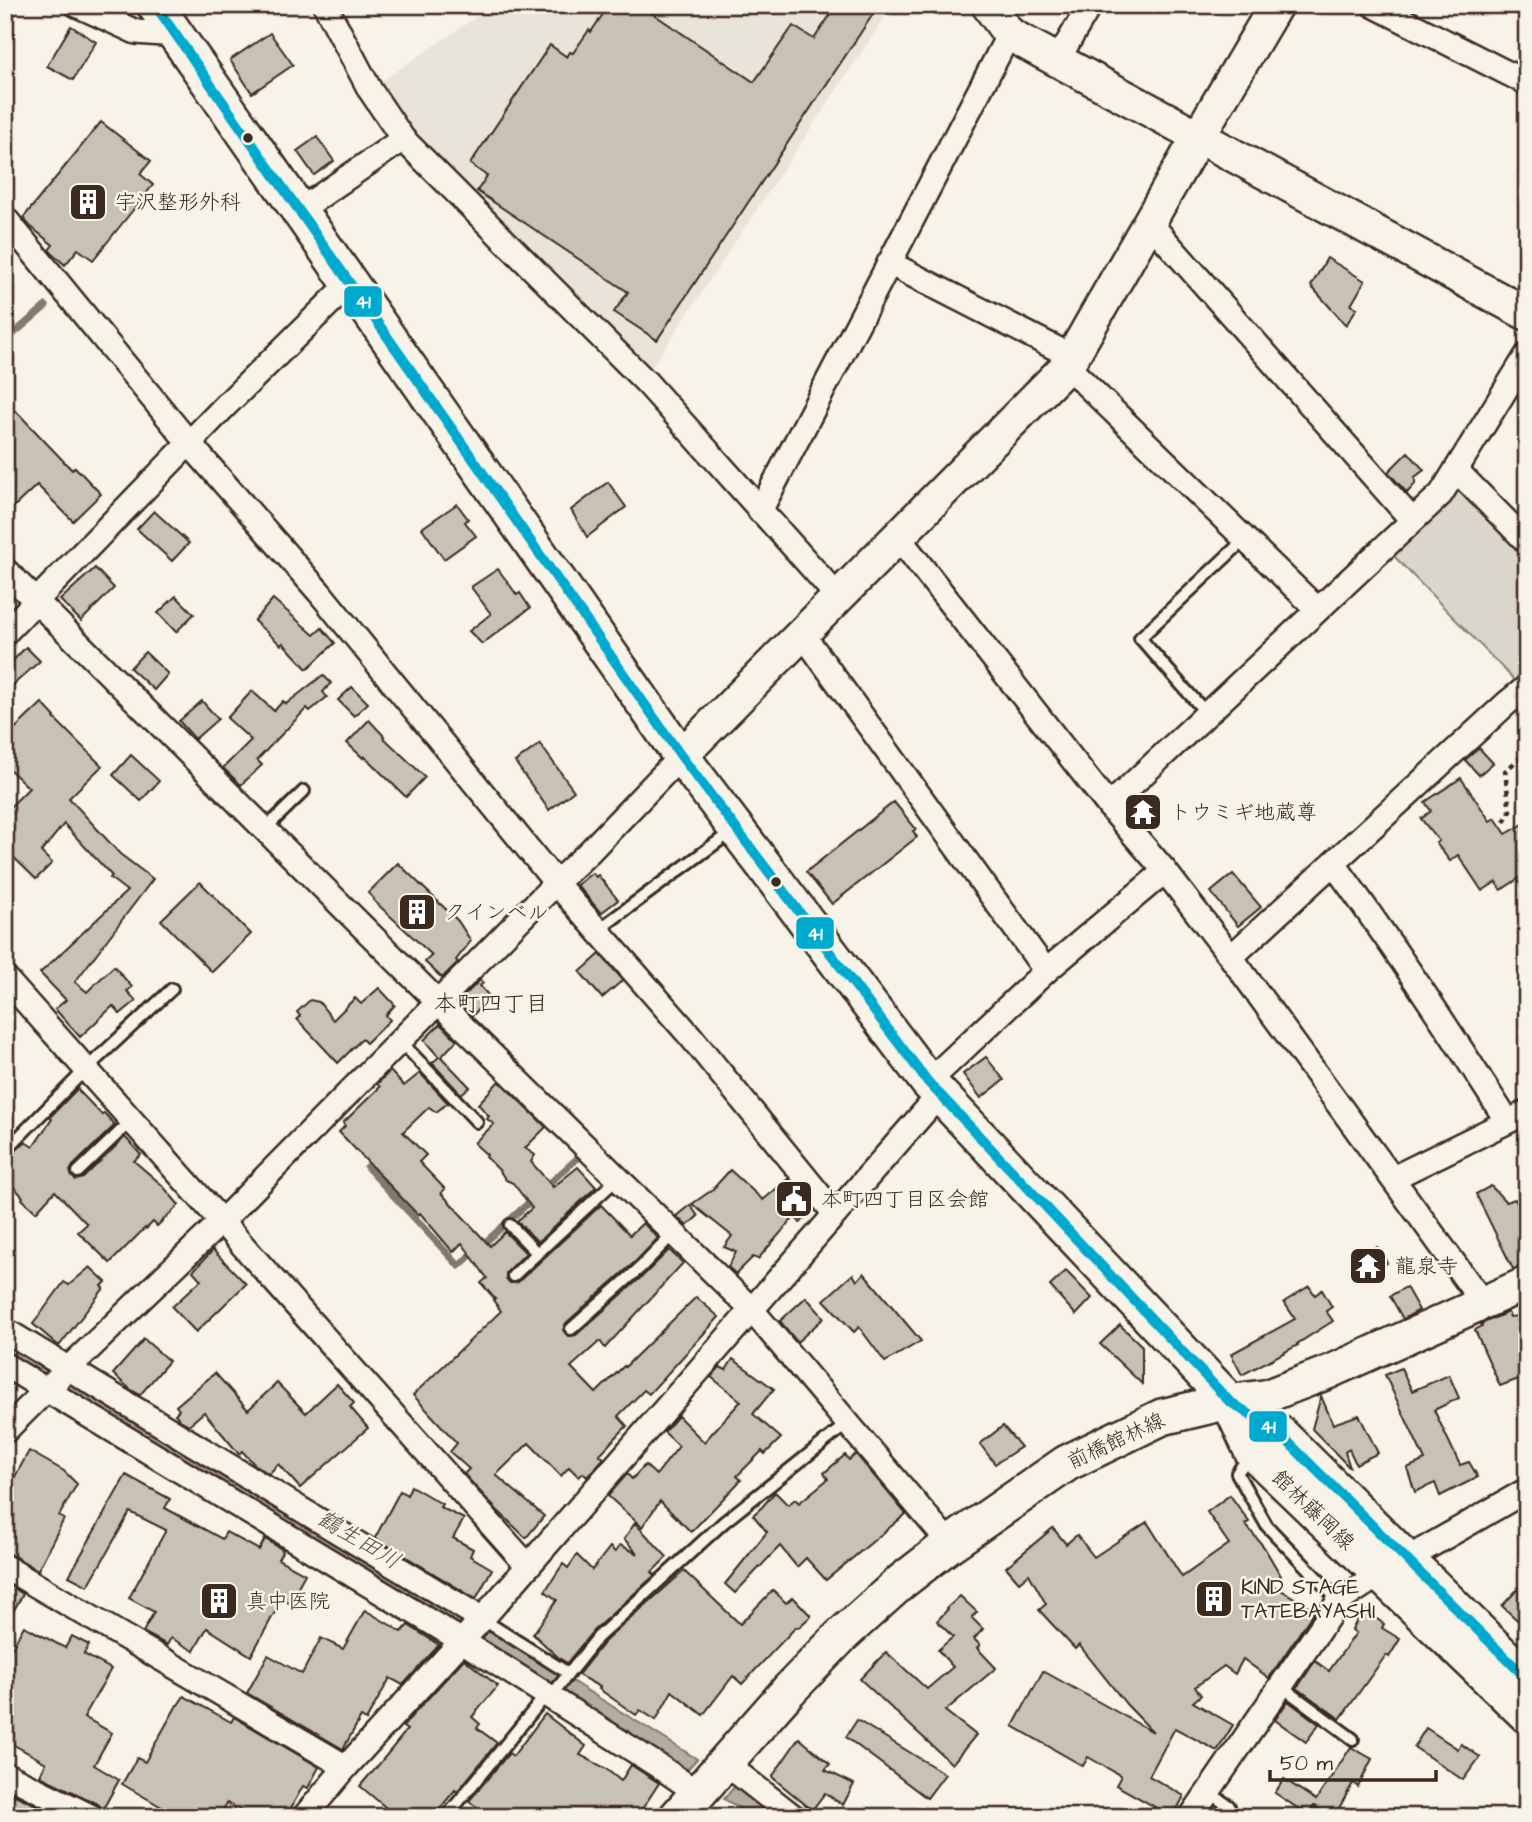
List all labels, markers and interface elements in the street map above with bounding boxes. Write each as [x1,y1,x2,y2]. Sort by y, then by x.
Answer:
unlabelled marker [241,131,255,145]
building icon: 宇沢整形外科 [67,181,109,223]
place label: 宇沢整形外科 [115,188,241,217]
line badge: 41 [343,285,383,318]
text: 41 [355,289,371,316]
temple icon: トウミギ地蔵尊 [1122,791,1164,833]
place label: トウミギ地蔵尊 [1170,798,1317,827]
unlabelled marker [769,875,783,889]
building icon: クインベル [396,891,438,933]
place label: クインベル [444,898,549,927]
line badge: 41 [795,916,835,950]
text: 41 [807,921,823,948]
district label: 本町四丁目 [434,988,549,1020]
public building icon: 本町四丁目区会館 [773,1178,815,1220]
place label: 本町四丁目区会館 [821,1185,989,1214]
temple icon: 龍泉寺 [1347,1245,1389,1287]
place label: 龍泉寺 [1395,1252,1458,1281]
street label: 前橋館林線 [1062,1406,1170,1476]
line badge: 41 [1248,1410,1288,1443]
text: 41 [1260,1414,1276,1441]
street label: 館林藤岡線 [1265,1463,1361,1557]
water label: 鶴生田川 [311,1503,407,1577]
place label: KIND STAGE TATEBAYASHI [1241,1573,1376,1626]
building icon: KIND STAGE TATEBAYASHI [1193,1578,1235,1620]
building icon: 真中医院 [198,1580,240,1622]
place label: 真中医院 [246,1587,330,1616]
scale bar [1270,1738,1436,1782]
text: 50 m [1280,1749,1334,1778]

